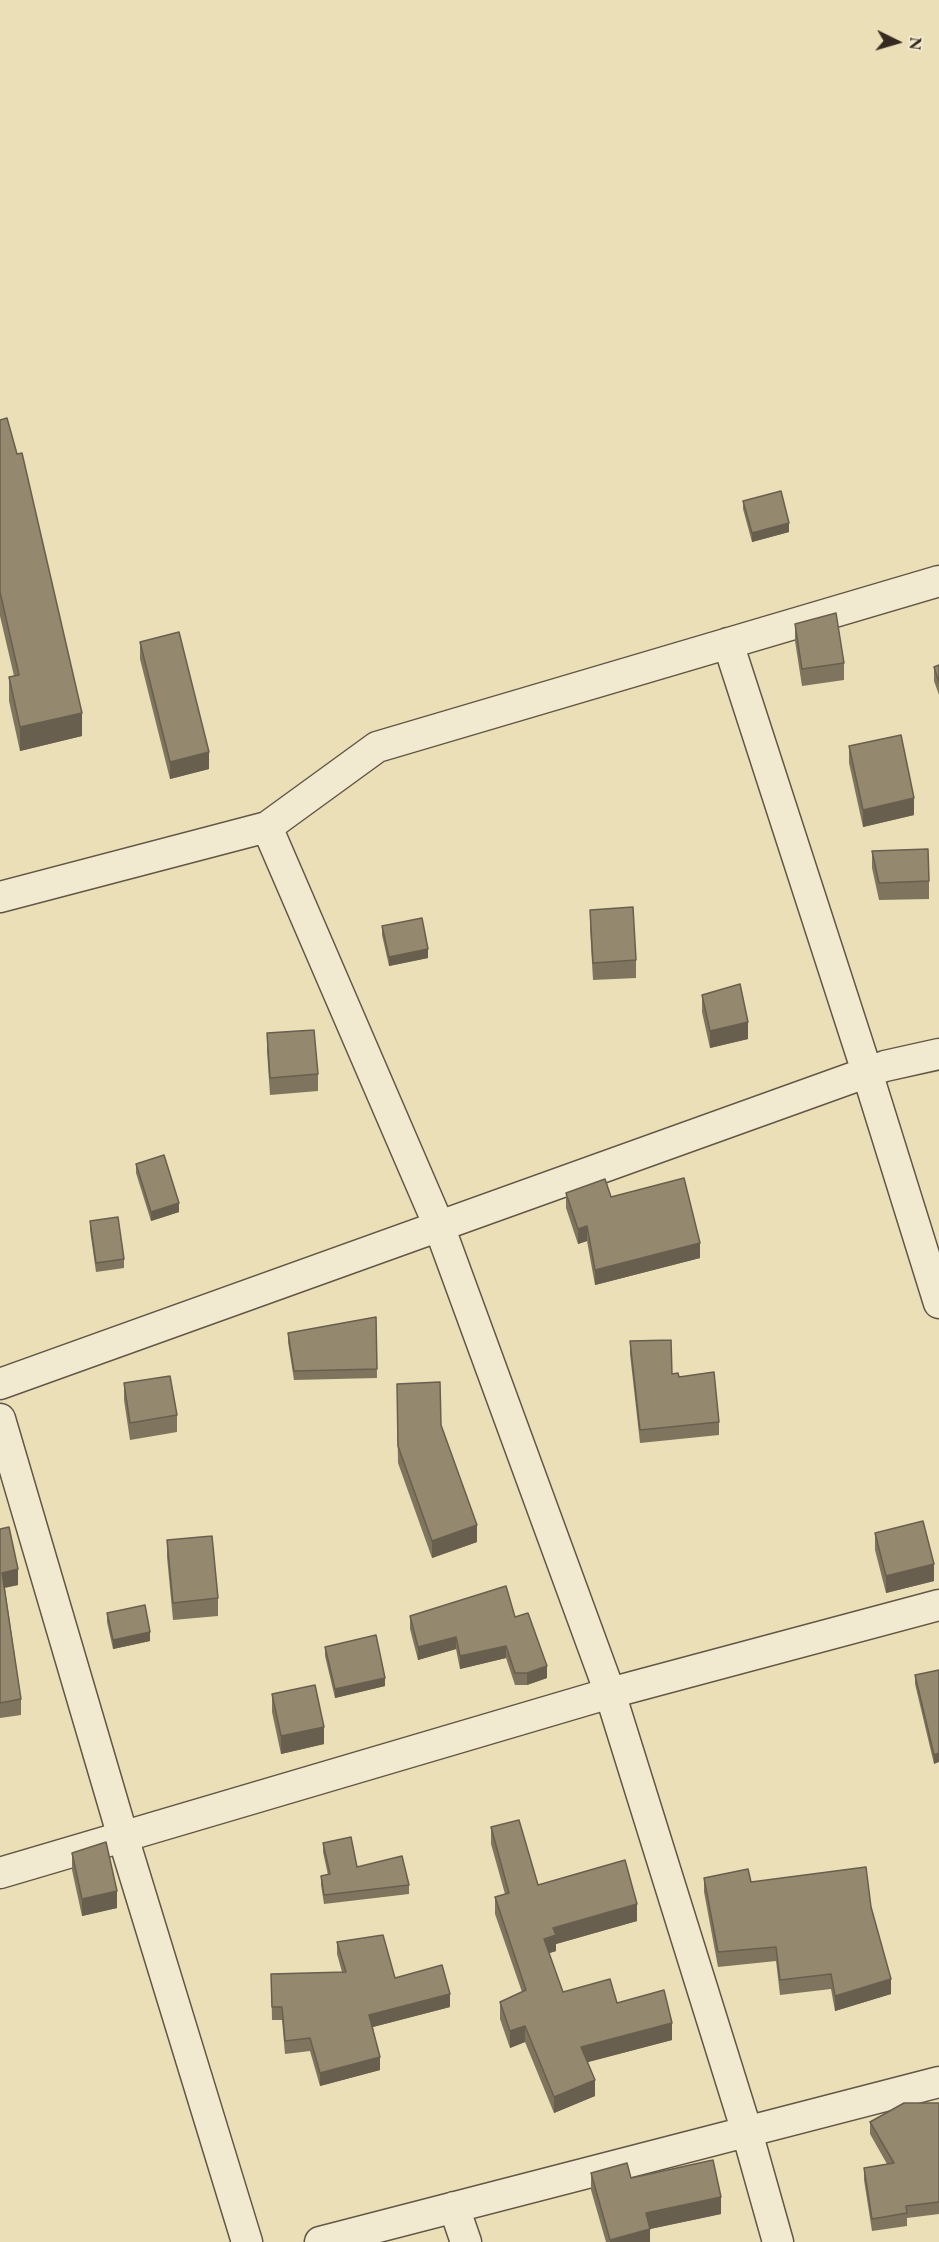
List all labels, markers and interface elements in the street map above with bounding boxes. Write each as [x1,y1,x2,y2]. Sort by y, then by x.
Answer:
north arrow [867,12,927,72]
text: N [904,36,926,51]

